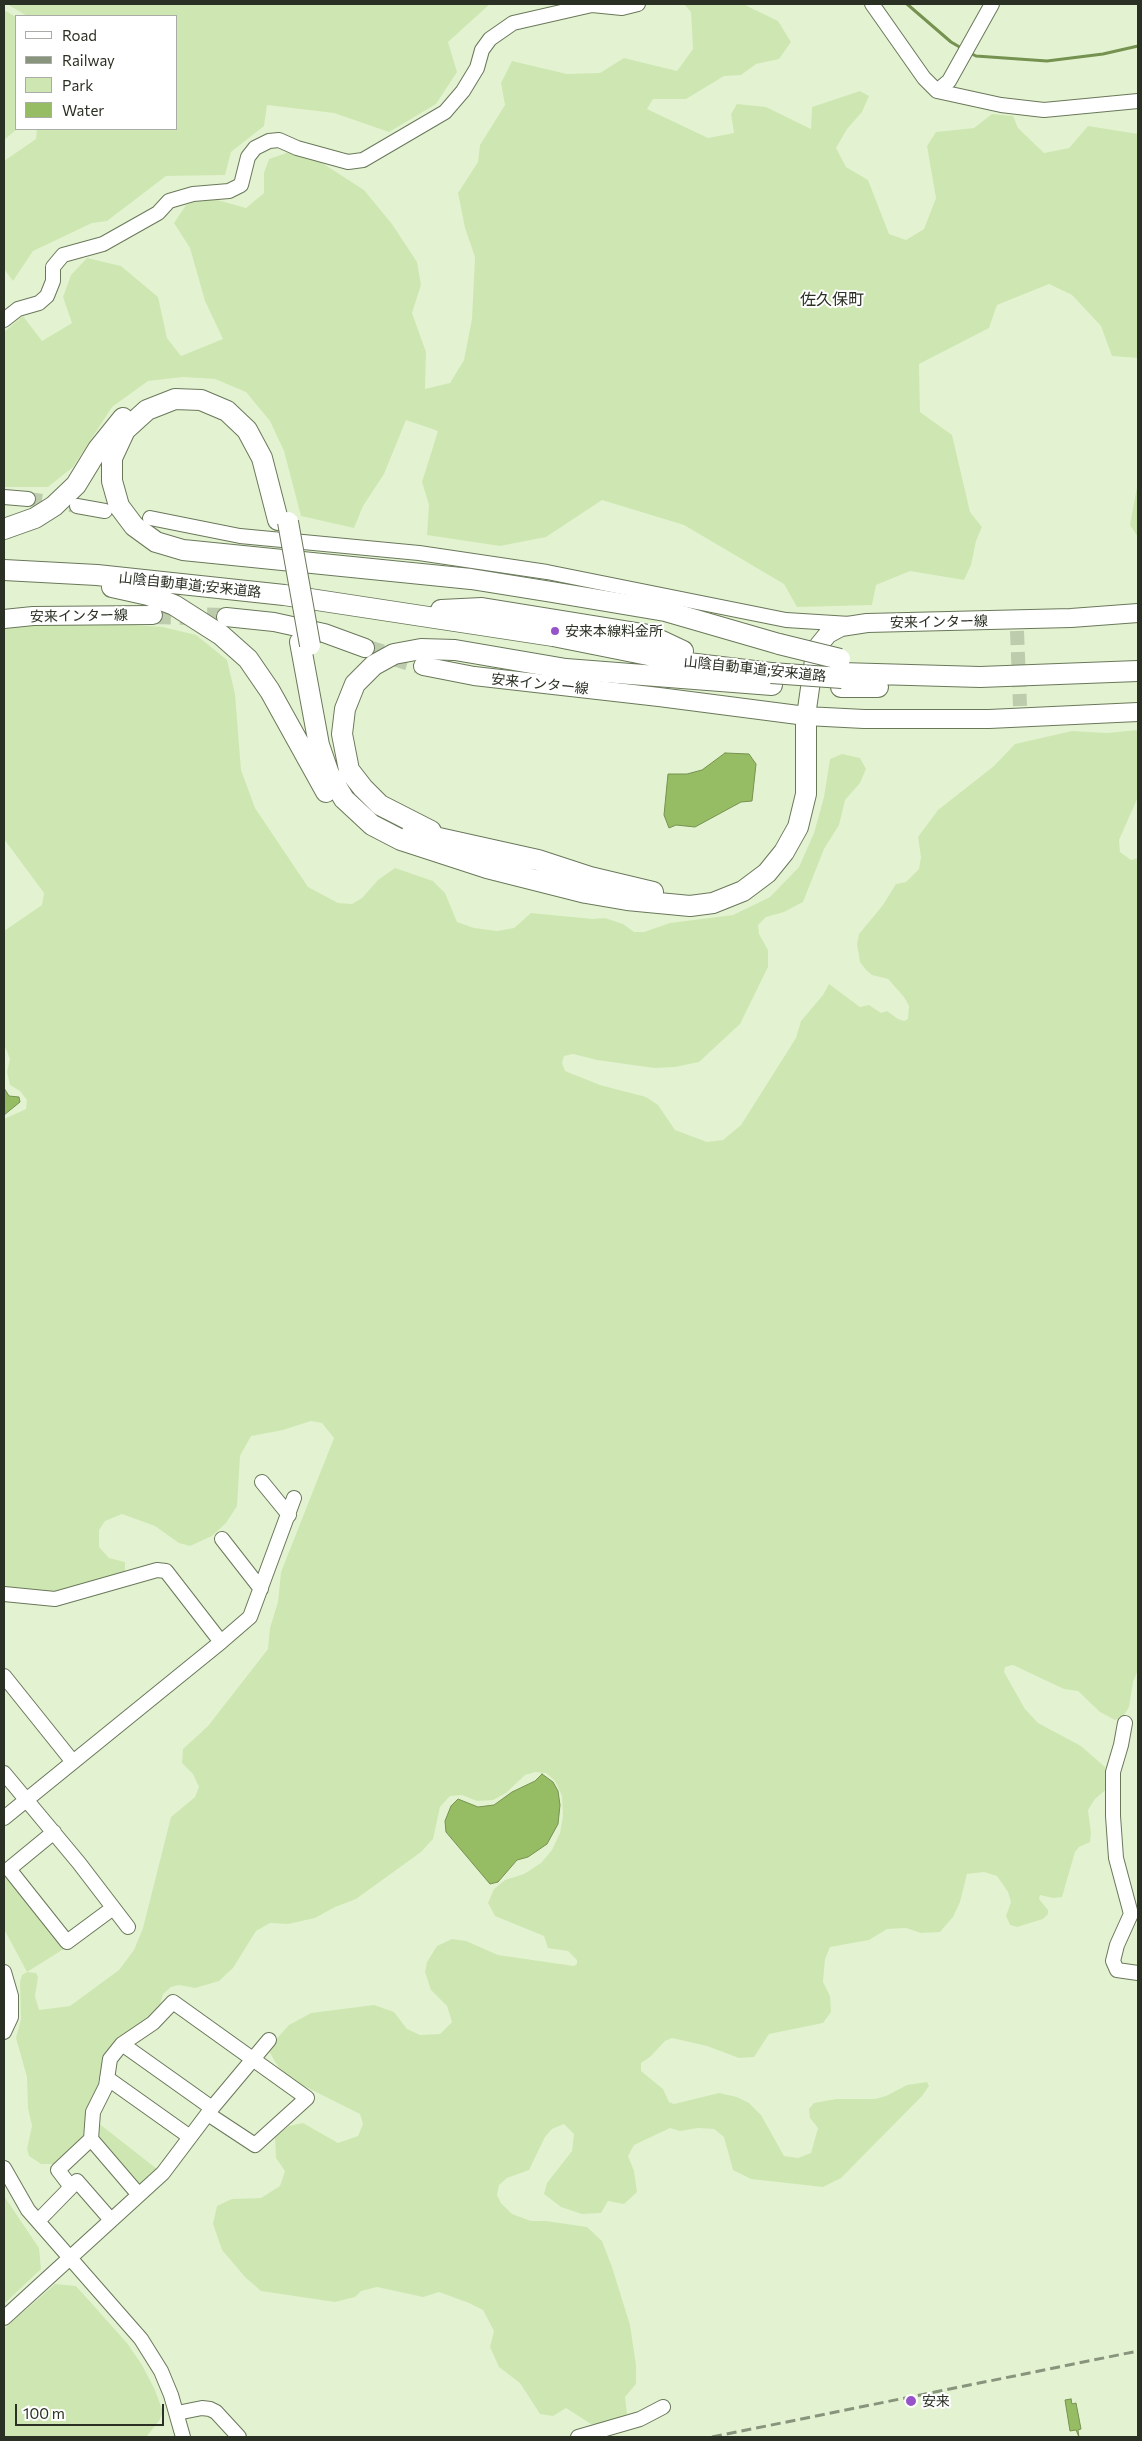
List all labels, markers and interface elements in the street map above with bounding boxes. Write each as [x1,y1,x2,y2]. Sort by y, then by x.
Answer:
legend [15,15,178,130]
text: Road [62,26,97,44]
text: Railway [62,51,115,69]
text: Park [62,76,93,94]
text: Water [62,101,104,119]
district label: 佐久保町 [800,290,864,310]
street label: 山陰自動車道;安来道路 [118,569,262,601]
street label: 安来インター線 [30,607,128,625]
street label: 安来インター線 [890,613,988,631]
place label: 安来本線料金所 [565,623,663,639]
marker: 安来本線料金所 [549,625,561,637]
street label: 山陰自動車道;安来道路 [683,653,827,685]
street label: 安来インター線 [490,671,590,697]
place label: 安来 [922,2393,950,2409]
scale bar [18,2394,166,2426]
marker: 安来 [904,2394,918,2408]
text: 100 m [23,2404,65,2422]

